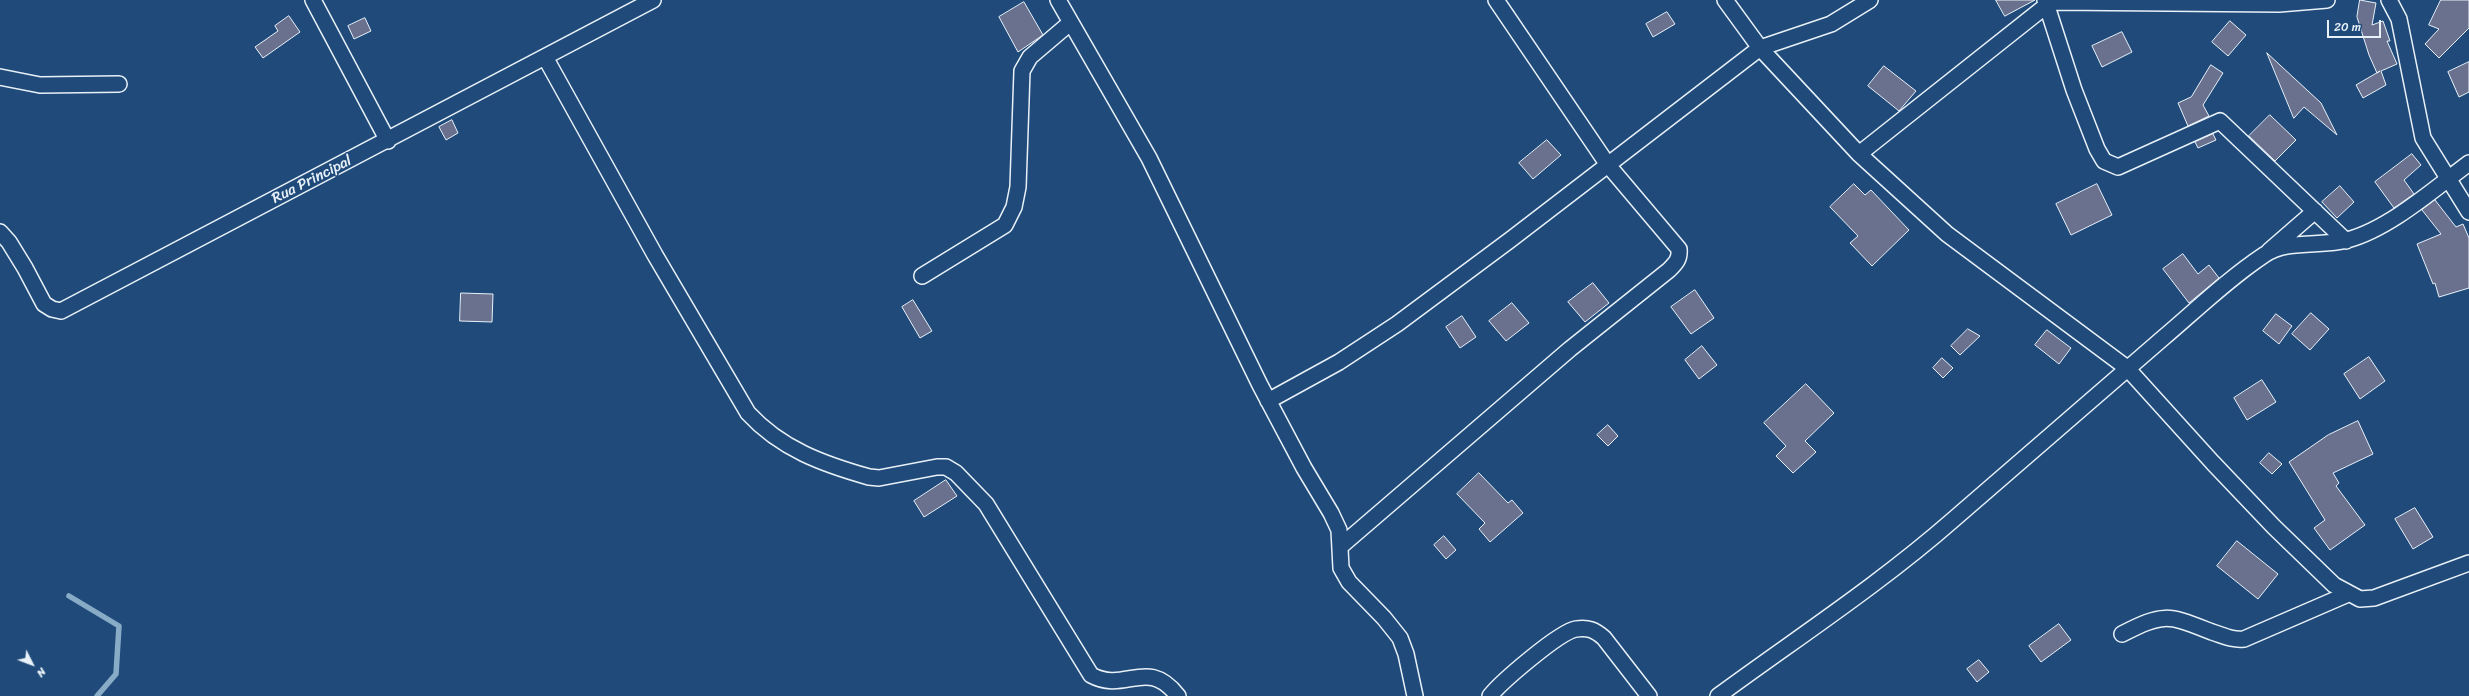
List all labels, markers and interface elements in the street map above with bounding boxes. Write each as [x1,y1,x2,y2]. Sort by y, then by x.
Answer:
scale bar [2329,12,2383,38]
text: 20 m [2334,16,2361,38]
street label: Rua Principal [269,152,355,208]
north arrow [12,644,52,684]
text: N [32,663,51,682]

